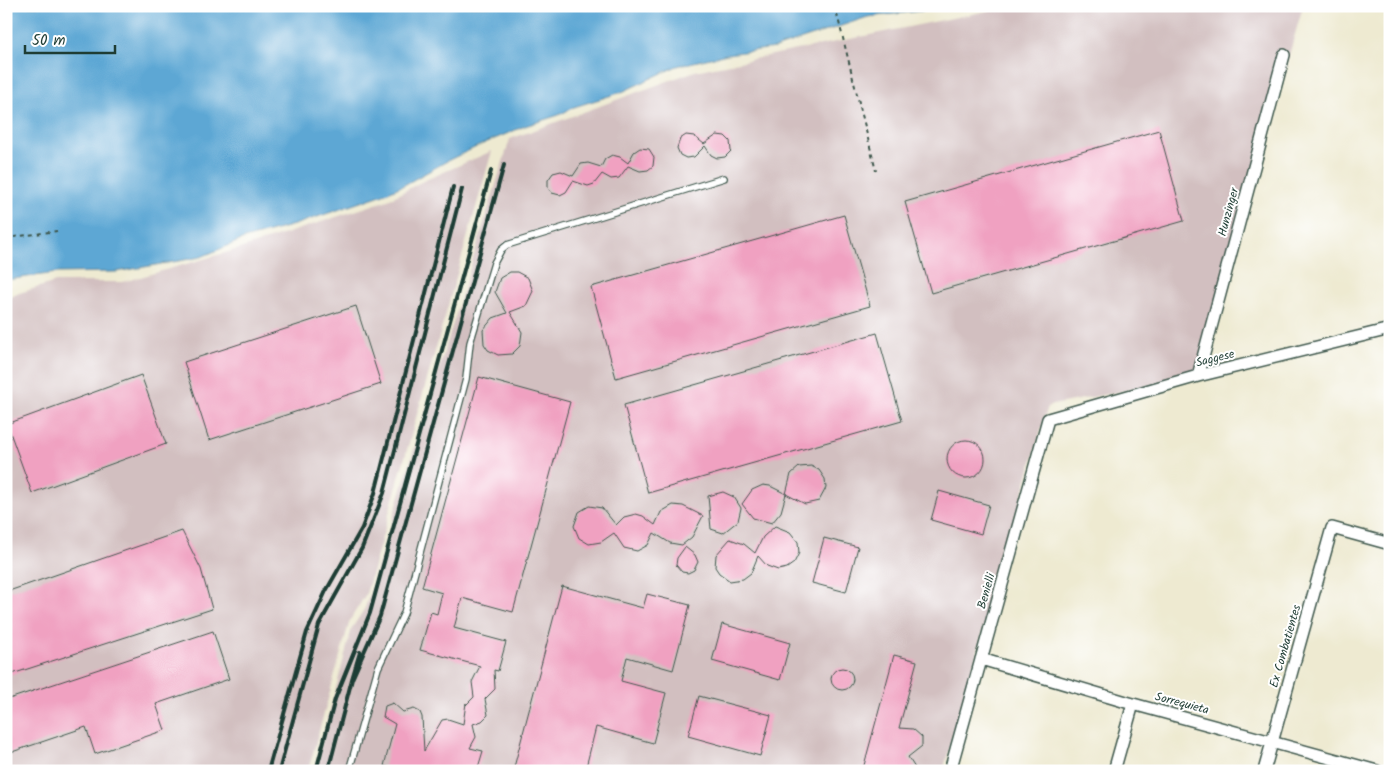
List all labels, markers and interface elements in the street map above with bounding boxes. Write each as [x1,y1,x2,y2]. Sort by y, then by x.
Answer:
scale bar [25,22,115,54]
text: 50 m [32,29,66,53]
street label: Hunzinger [1213,185,1244,239]
street label: Saggese [1194,344,1237,372]
street label: Benielli [972,570,1001,611]
street label: Ex Combatientes [1265,602,1306,690]
street label: Sorrequieta [1153,687,1211,720]

